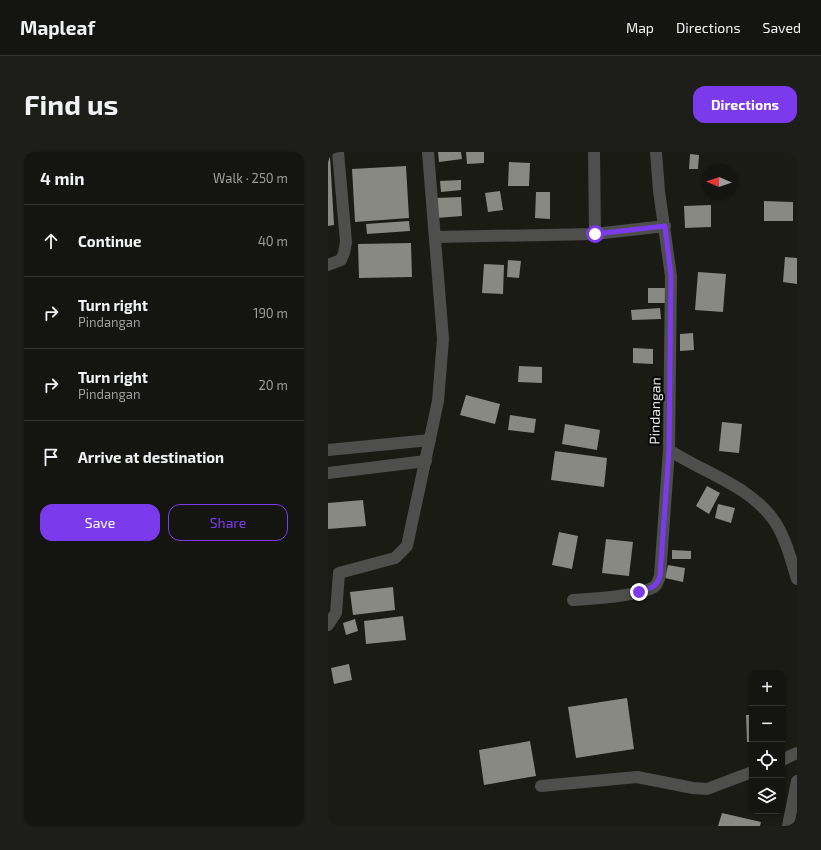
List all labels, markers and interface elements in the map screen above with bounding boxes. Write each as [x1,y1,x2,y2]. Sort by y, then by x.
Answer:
text: Mapleaf [20,16,95,39]
text: Map [626,19,654,36]
text: Directions [676,19,741,36]
text: Saved [763,19,801,36]
button: Directions [693,86,797,123]
text: Find us [24,87,118,121]
north arrow [701,164,737,200]
text: 4 min [40,168,84,188]
text: Walk · 250 m [213,170,288,186]
route start [586,225,604,243]
icon: ahead [40,230,62,252]
text: Continue [78,232,141,250]
text: 40 m [258,233,288,249]
text: Turn right [78,296,148,314]
icon: right [40,302,62,324]
text: 190 m [253,305,288,321]
text: Pindangan [78,314,140,330]
text: Turn right [78,368,148,386]
icon: right [40,374,62,396]
text: 20 m [259,377,288,393]
street label: Pindangan [645,377,664,445]
text: Pindangan [78,386,140,402]
icon: arrive [40,446,62,468]
text: Arrive at destination [78,448,224,466]
button: Save [40,504,160,541]
button: Share [168,504,288,541]
route end [630,583,648,601]
map controls [749,670,785,814]
button: + [749,670,785,706]
button: − [749,706,785,742]
button: locate [749,742,785,778]
button: layers [749,778,785,814]

